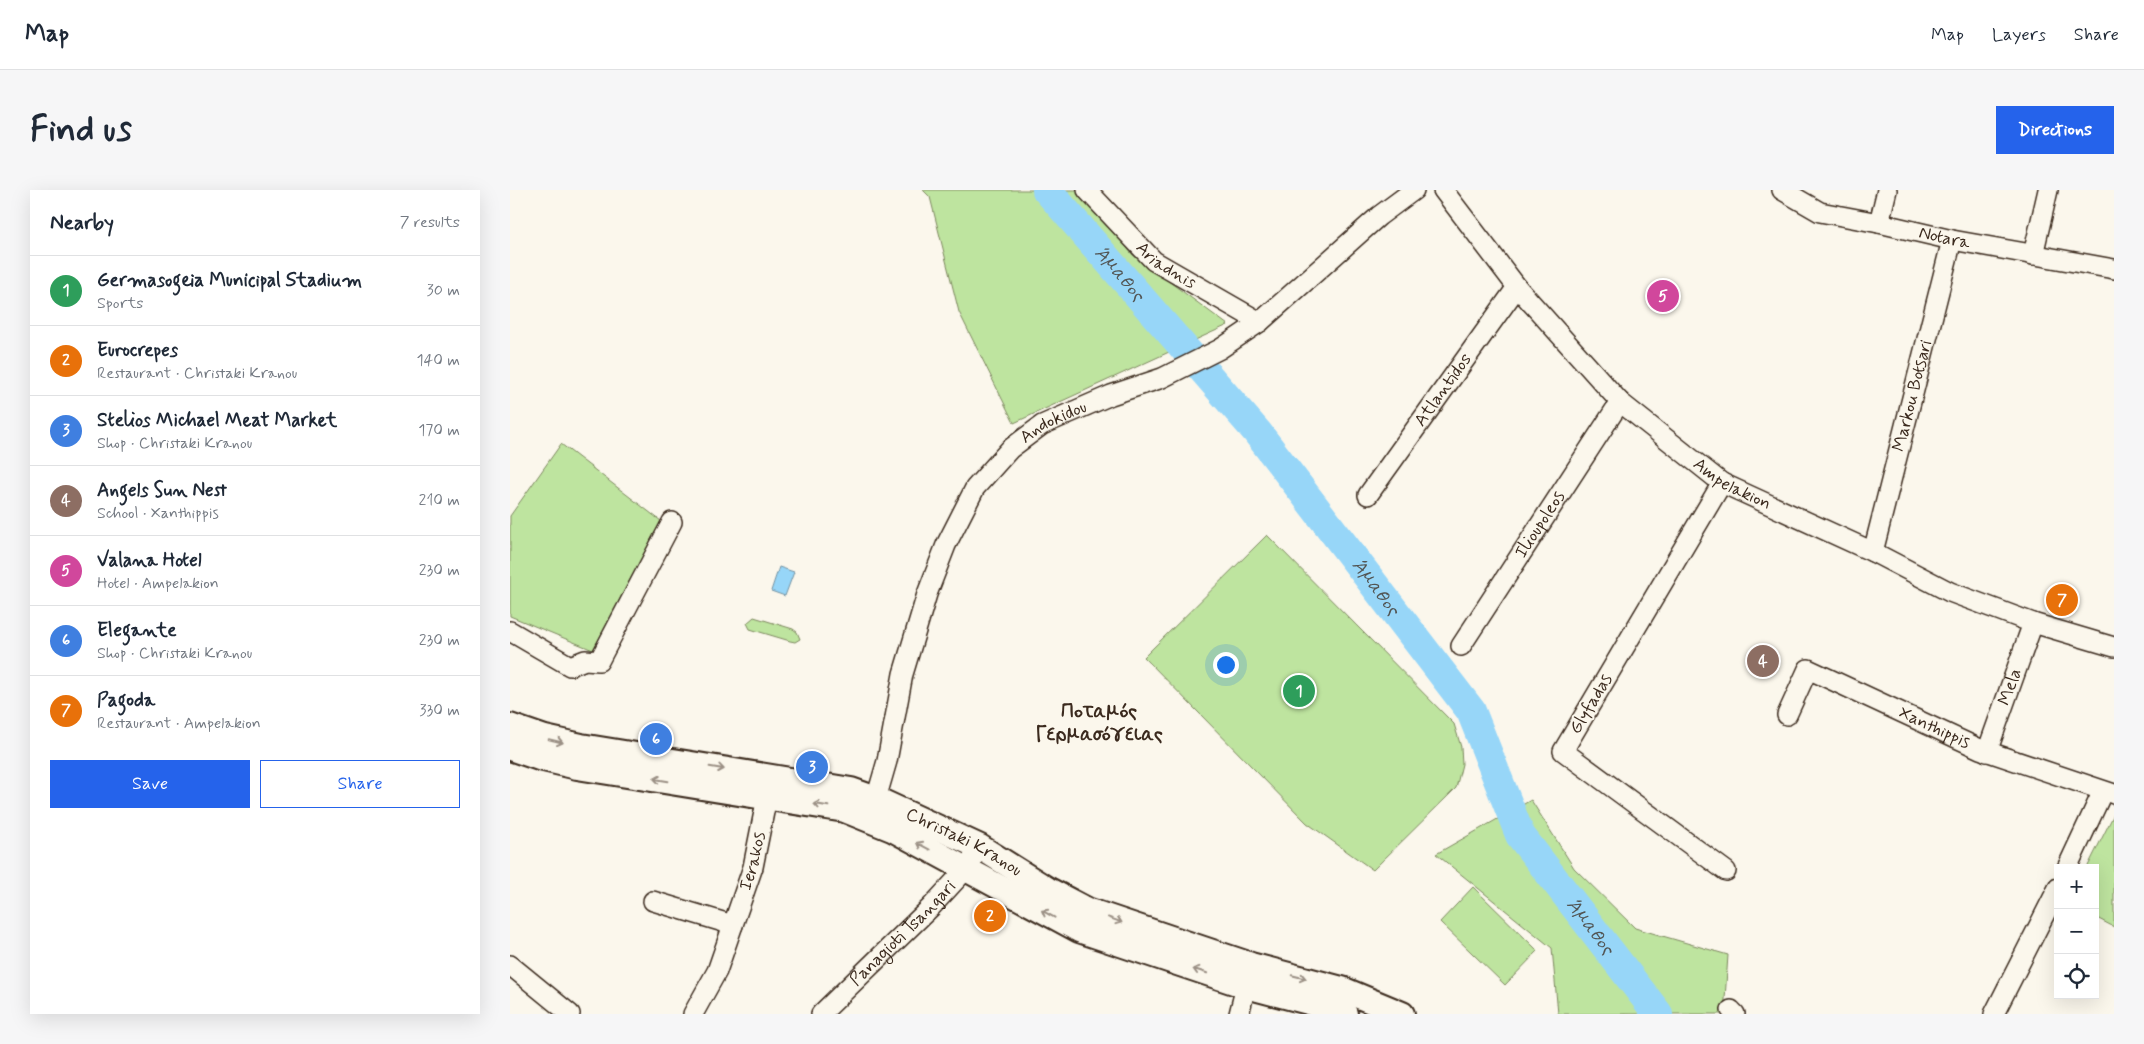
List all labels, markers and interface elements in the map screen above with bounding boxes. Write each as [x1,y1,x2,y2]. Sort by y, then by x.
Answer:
text: Map [25,19,69,50]
text: Map [1931,23,1964,47]
text: Layers [1992,23,2046,47]
text: Share [2074,23,2119,47]
button: Directions [1996,106,2114,154]
text: Find us [30,107,132,153]
text: Nearby [50,209,114,237]
text: 7 results [400,212,460,233]
street label: Notara [1916,221,1972,255]
street label: Ariadnis [1130,237,1201,295]
water label: Άμαθος [1089,241,1152,308]
text: Germasogeia Municipal Stadium [97,268,362,293]
pin: 5 [1647,277,1679,315]
text: 1 [62,280,70,301]
text: 30 m [427,280,460,301]
text: Sports [97,293,143,314]
text: Eurocrepes [97,338,178,363]
street label: Markou Botsari [1887,338,1938,454]
street label: Atlantidos [1409,349,1478,432]
text: 2 [62,350,70,371]
text: 140 m [416,350,460,371]
text: Restaurant · Christaki Kranou [97,363,297,384]
street label: Andokidou [1015,395,1091,449]
text: Stelios Michael Meat Market [97,408,337,433]
text: 3 [62,420,70,441]
text: 170 m [418,420,460,441]
text: Shop · Christaki Kranou [97,433,252,454]
street label: Ampelakion [1688,452,1775,516]
text: Angels Sun Nest [97,478,227,503]
street label: Ilioupoleos [1509,486,1571,563]
text: 4 [61,490,71,511]
text: 210 m [419,490,460,511]
text: School · Xanthippis [97,503,219,524]
text: Valana Hotel [97,548,202,573]
water label: Άμαθος [1346,554,1407,622]
text: 5 [61,560,71,581]
text: 230 m [419,560,460,581]
text: Hotel · Ampelakion [97,573,219,594]
pin: 7 [2046,581,2078,619]
text: Elegante [97,618,177,643]
text: 6 [62,630,70,651]
text: 230 m [419,630,460,651]
pin: 4 [1747,642,1779,680]
text: Shop · Christaki Kranou [97,643,252,664]
your location [1213,652,1239,678]
street label: Mela [1993,665,2028,709]
street label: Glyfadas [1564,669,1618,739]
pin: 1 [1283,672,1315,710]
text: Pagoda [97,688,155,713]
district label: Ποταμός Γερμασόγειας [1035,698,1163,748]
text: 7 [61,700,71,721]
text: 330 m [419,700,460,721]
street label: Xanthippis [1895,701,1974,755]
text: Restaurant · Ampelakion [97,713,261,734]
pin: 6 [640,720,672,758]
one-way arrow [548,737,564,746]
pin: 3 [796,748,828,786]
button: Save [50,760,250,808]
button: Share [260,760,460,808]
one-way arrow [708,763,724,773]
one-way arrow [653,775,669,785]
one-way arrow [814,800,830,809]
street label: Christaki Kranou [902,802,1027,882]
street label: Ierakos [734,830,772,894]
one-way arrow [916,841,931,850]
map controls [2054,864,2099,999]
button: + [2054,864,2099,909]
street label: Panagioti Tsangari [844,875,962,992]
water label: Άμαθος [1561,893,1621,961]
pin: 2 [974,897,1006,935]
one-way arrow [1040,909,1055,919]
button: − [2054,909,2099,954]
one-way arrow [1107,916,1122,925]
button: locate [2054,954,2099,999]
one-way arrow [1192,966,1208,975]
one-way arrow [1290,973,1306,982]

